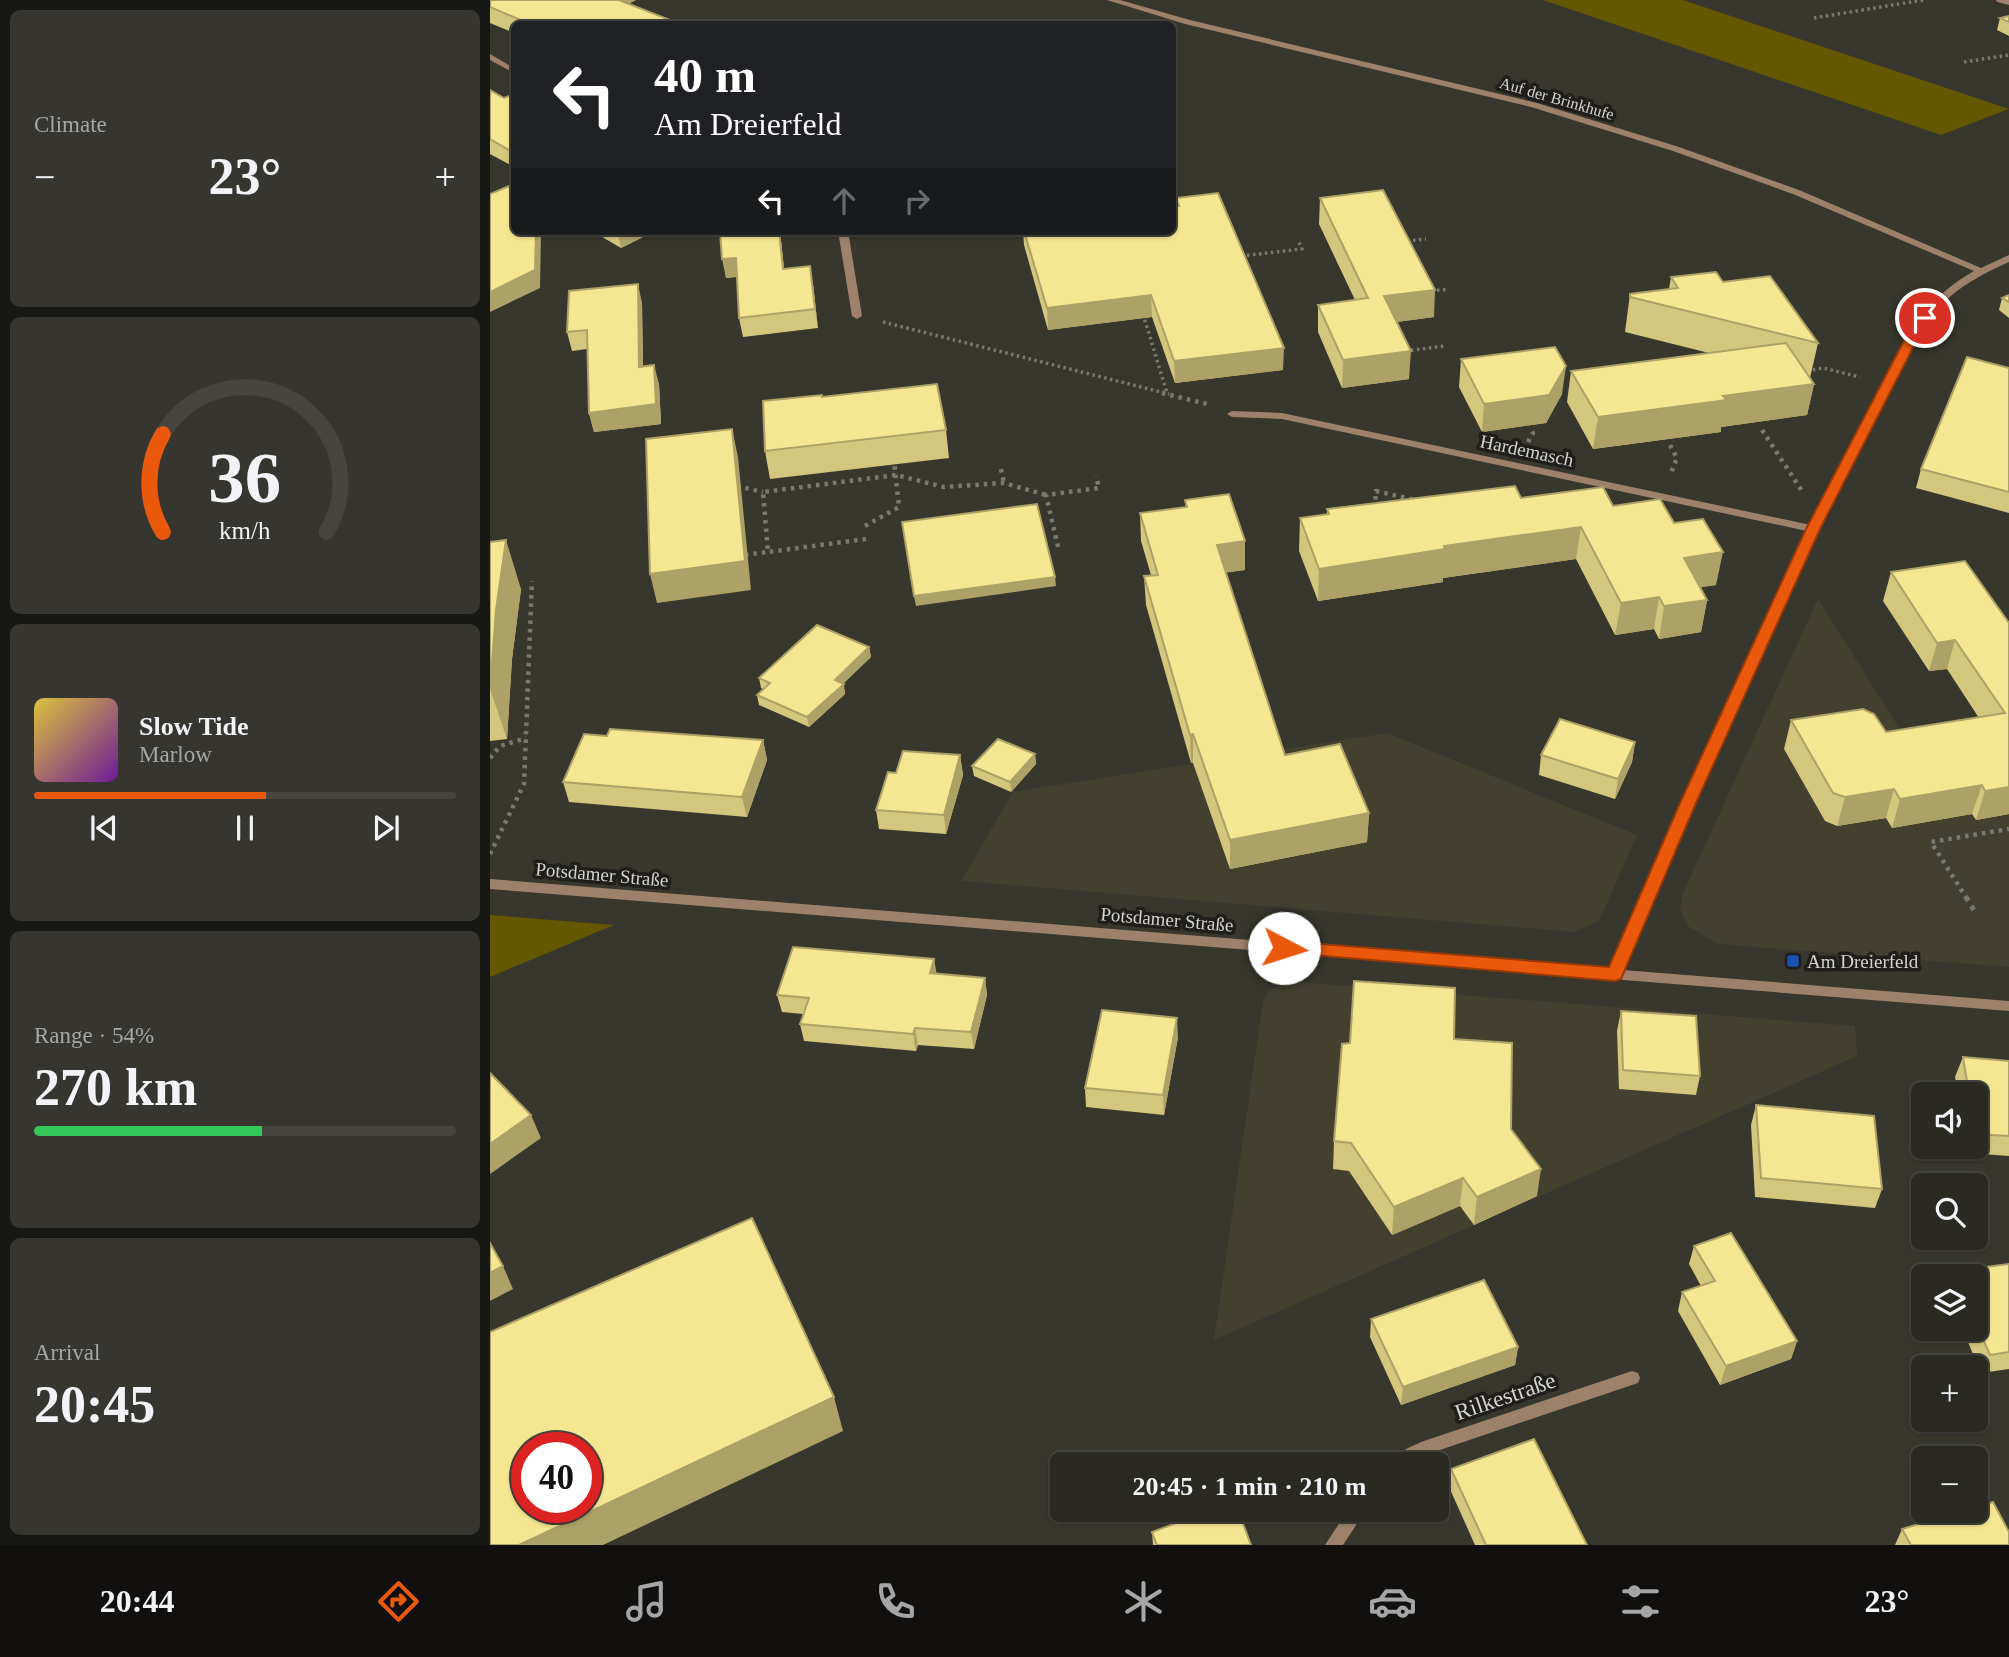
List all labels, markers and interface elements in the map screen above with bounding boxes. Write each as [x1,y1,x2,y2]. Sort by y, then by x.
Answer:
text: 40 m [654,48,756,103]
icon: left [539,49,630,140]
street label: Auf der Brinkhufe [1498,74,1616,123]
text: Am Dreierfeld [654,106,841,142]
text: Climate [34,112,107,137]
text: 23° [209,148,281,205]
text: − [34,156,55,198]
text: + [435,156,456,198]
icon: left [752,182,790,220]
icon: ahead [825,182,863,220]
icon: right [898,182,936,220]
pin [1895,288,1955,348]
icon: arrive [1906,299,1944,337]
street label: Hardemasch [1478,430,1576,471]
text: 36 [209,437,281,518]
text: km/h [219,516,271,543]
text: Slow Tide [139,712,249,741]
text: Marlow [139,742,212,767]
icon: previous [85,809,123,847]
icon: pause [226,809,264,847]
icon: next [367,809,405,847]
street label: Potsdamer Straße [535,858,669,891]
street label: Potsdamer Straße [1100,903,1234,936]
position arrow [1247,911,1321,985]
place label: Am Dreierfeld [1807,951,1919,972]
marker: Am Dreierfeld [1785,953,1801,969]
text: Range · 54% [34,1023,154,1048]
text: 270 km [34,1059,197,1116]
map controls [1911,1082,1988,1523]
button: sound [1911,1082,1988,1159]
button: search [1911,1173,1988,1250]
button: layers [1911,1264,1988,1341]
text: Arrival [34,1340,100,1365]
button: + [1911,1355,1988,1432]
street label: Rilkestraße [1452,1368,1559,1425]
text: 20:45 [34,1376,155,1433]
speed limit sign: 40 [511,1432,602,1523]
button: − [1911,1446,1988,1523]
text: 20:45 · 1 min · 210 m [1133,1472,1367,1501]
icon: directions [374,1577,423,1626]
icon: music [622,1577,671,1626]
icon: phone [871,1577,920,1626]
icon: climate [1119,1577,1168,1626]
icon: car [1368,1577,1417,1626]
icon: filters [1616,1577,1665,1626]
text: 20:44 [100,1583,174,1619]
text: 23° [1864,1583,1909,1619]

